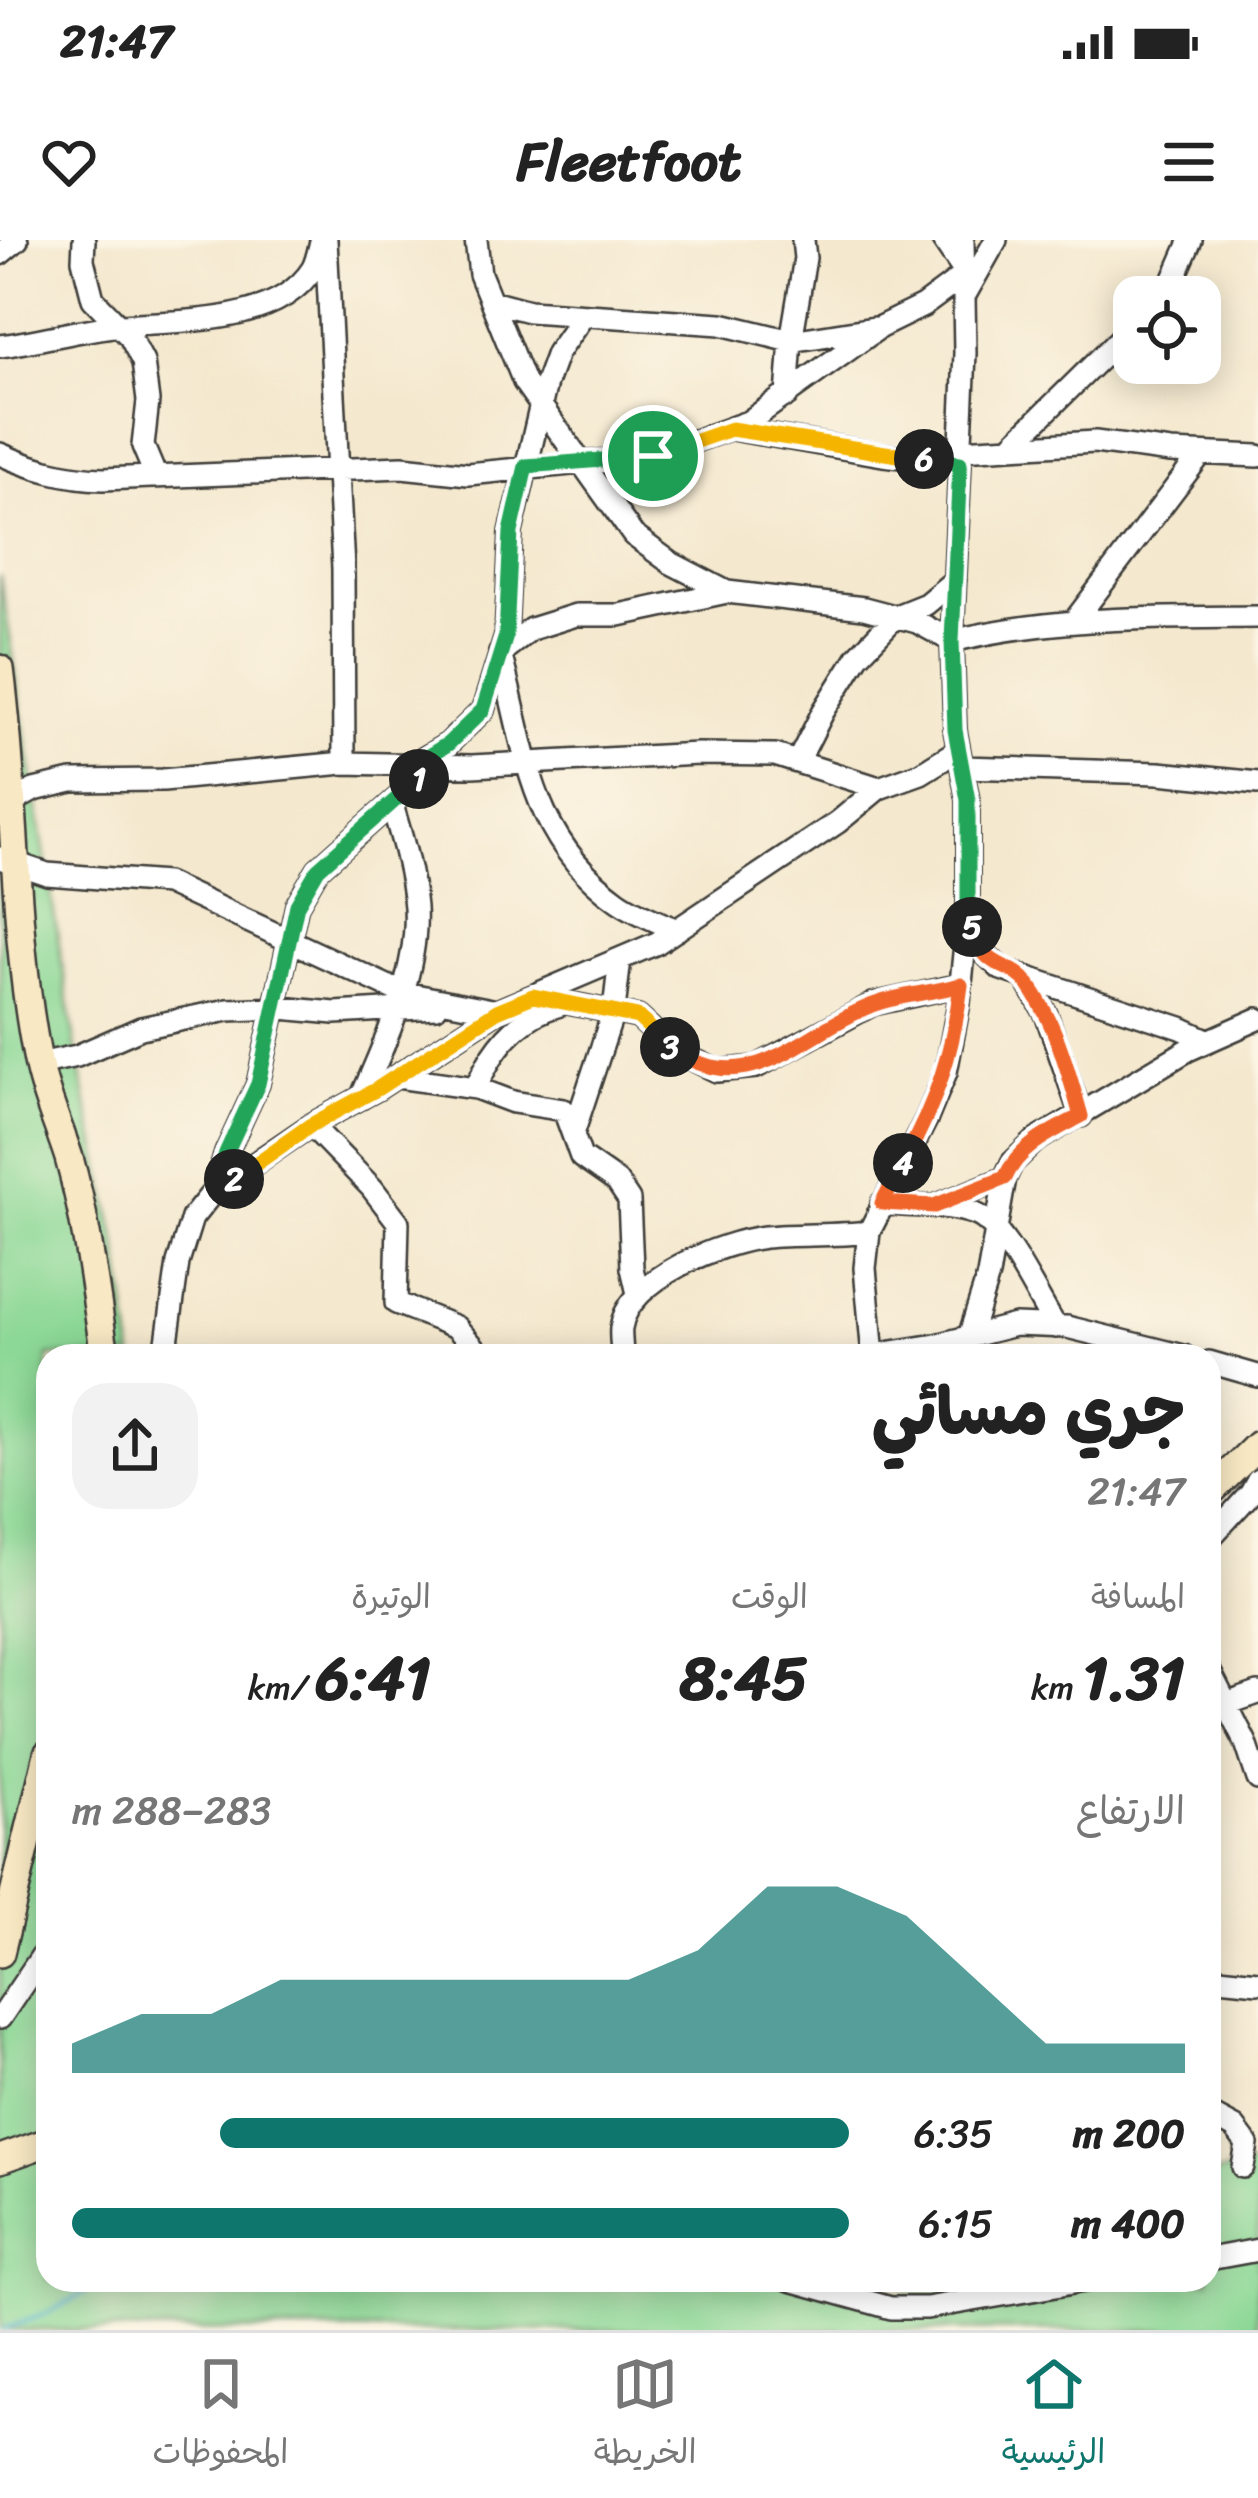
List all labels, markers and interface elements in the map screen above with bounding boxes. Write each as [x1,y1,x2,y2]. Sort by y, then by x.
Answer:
text: 21:47 [60,2,173,82]
text: Fleetfoot [516,114,742,210]
icon: heart [36,129,102,195]
icon: menu [1156,129,1222,195]
map controls [1113,276,1221,384]
button: locate [1113,276,1221,384]
pin [602,405,704,507]
icon: arrive [620,423,686,489]
pin: 6 [894,429,954,489]
text: 6 [915,430,933,488]
pin: 1 [389,749,449,809]
text: 1 [412,750,426,808]
pin: 5 [942,897,1002,957]
text: 5 [962,898,982,956]
pin: 3 [640,1017,700,1077]
text: 3 [661,1018,679,1076]
pin: 4 [873,1133,933,1193]
text: 4 [893,1134,913,1192]
pin: 2 [204,1149,264,1209]
text: 2 [224,1150,244,1208]
text: جري مسائي [872,1353,1185,1470]
button: share [72,1383,198,1509]
text: 21:47 [1087,1457,1185,1526]
text: الوتيرة [351,1568,431,1626]
text: الوقت [731,1568,808,1626]
text: المسافة [1091,1568,1185,1626]
text: 6:41 [316,1626,431,1732]
text: 8:45 [680,1626,808,1732]
text: 1.31 [1082,1626,1185,1732]
text: /km [248,1659,316,1717]
text: km [1031,1659,1082,1717]
text: 283–288 m [72,1776,271,1845]
text: الارتفاع [1076,1776,1185,1845]
text: 6:35 [914,2099,993,2168]
text: 200 m [1073,2099,1185,2168]
text: 6:15 [919,2189,993,2258]
text: 400 m [1071,2189,1185,2258]
tab: المحفوظات [153,2351,288,2481]
tab: الخريطة [594,2351,697,2481]
tab: الرئيسية [1002,2351,1105,2481]

